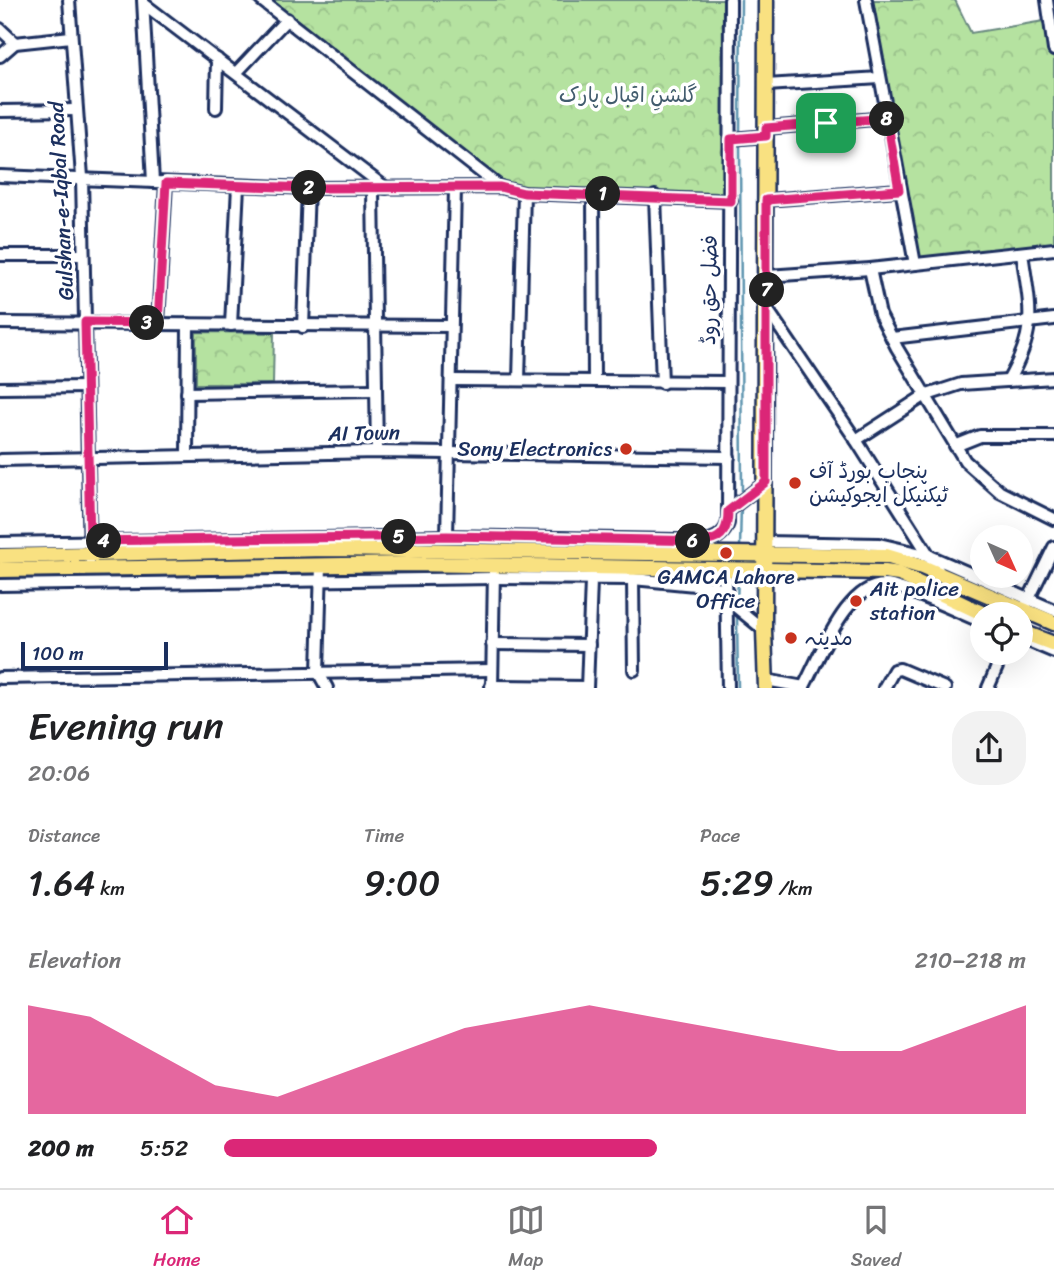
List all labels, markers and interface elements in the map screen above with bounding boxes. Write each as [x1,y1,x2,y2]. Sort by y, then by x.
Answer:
park label: گلشنِ اقبال پارک [559,76,697,114]
pin [796,93,856,153]
street label: Gulshan-e-Iqbal Road [37,99,85,301]
pin: 8 [870,102,904,136]
text: 8 [881,102,892,135]
icon: arrive [807,104,845,142]
pin: 2 [292,170,326,206]
text: 2 [303,171,314,204]
pin: 1 [586,176,620,212]
text: 1 [598,177,607,210]
street label: فضل حق روڈ [689,235,729,345]
pin: 7 [750,272,784,308]
text: 7 [761,273,772,306]
pin: 3 [130,306,164,340]
text: 3 [141,306,152,339]
street label: AI Town [327,413,400,453]
place label: Sony Electronics [457,430,612,468]
marker: Sony Electronics [618,441,634,457]
place label: پنجاب بورڈ آف ٹیکنیکل ایجوکیشن [809,452,949,514]
marker: پنجاب بورڈ آف ٹیکنیکل ایجوکیشن [787,475,803,491]
pin: 5 [382,520,416,554]
text: 5 [393,520,404,553]
pin: 4 [86,524,122,558]
text: 4 [98,524,109,557]
pin: 6 [676,524,710,558]
text: 6 [687,524,698,557]
north arrow [970,525,1032,588]
map controls [970,525,1033,665]
marker: GAMCA Lahore Office [718,545,734,561]
place label: GAMCA Lahore Office [657,558,795,620]
place label: Ait police station [869,570,959,632]
marker: Ait police station [848,593,864,609]
button: locate [970,602,1033,665]
place label: مدینہ [805,619,853,657]
marker: مدینہ [783,630,799,646]
text: 100 m [32,637,84,670]
scale bar [21,638,168,670]
text: Evening run [28,693,224,760]
button: share [952,711,1026,785]
text: 20:06 [28,753,90,794]
text: Distance [28,819,100,852]
text: Time [364,819,404,852]
text: Pace [700,819,740,852]
text: 1.64 [28,852,95,914]
text: 9:00 [364,852,440,914]
text: 5:29 [700,852,774,914]
text: km [95,872,125,905]
text: /km [774,872,813,905]
text: Elevation [28,940,121,981]
text: 210–218 m [915,940,1026,981]
text: 200 m [28,1128,94,1169]
text: 5:52 [140,1128,188,1169]
tab: Home [153,1201,201,1276]
tab: Map [507,1201,545,1276]
tab: Saved [851,1201,901,1276]

